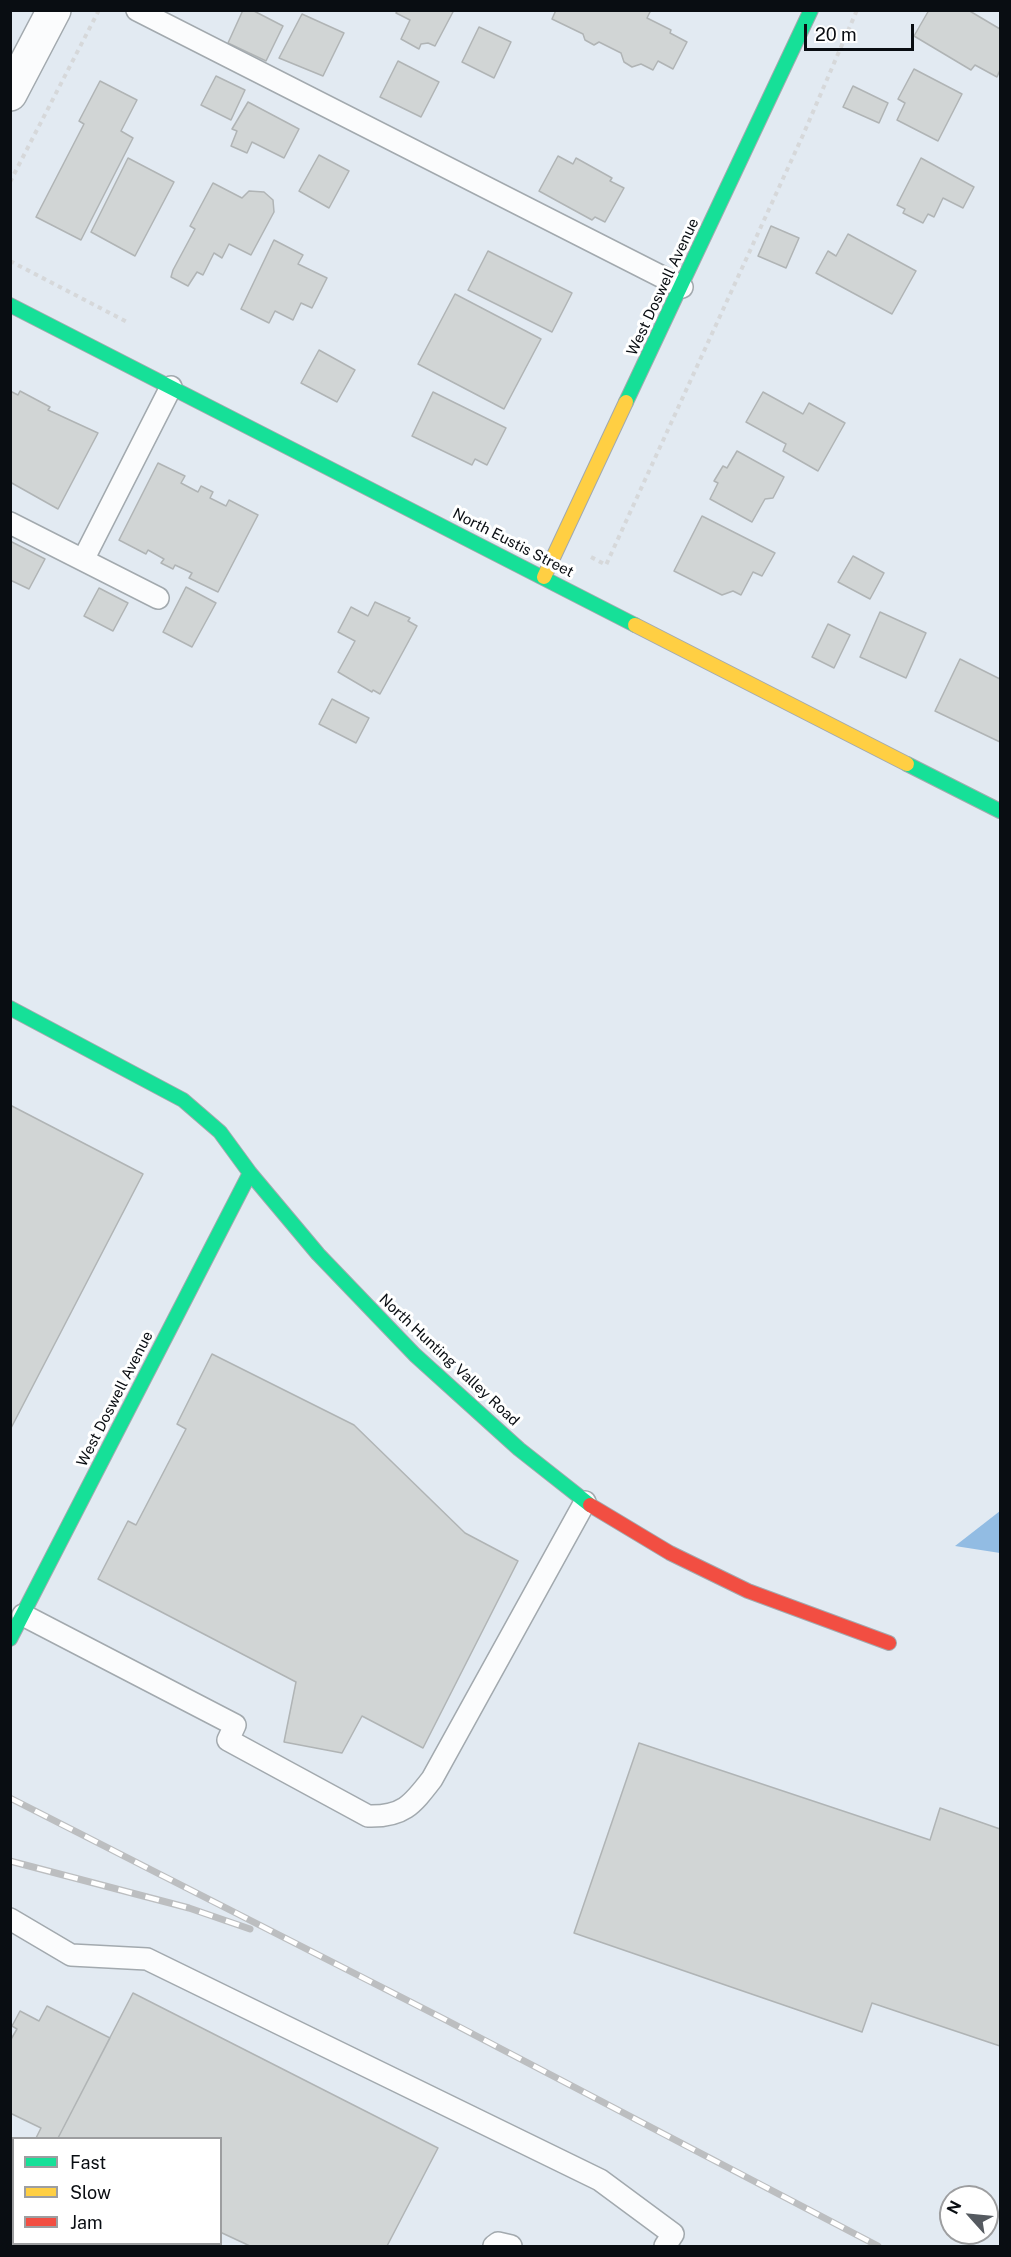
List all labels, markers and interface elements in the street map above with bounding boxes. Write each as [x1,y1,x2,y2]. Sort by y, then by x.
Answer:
scale bar [807,12,916,50]
text: 20 m [815,24,857,45]
street label: West Doswell Avenue [623,215,703,359]
street label: North Eustis Street [449,505,577,581]
street label: North Hunting Valley Road [375,1290,523,1430]
street label: West Doswell Avenue [73,1328,157,1470]
legend [12,2137,222,2245]
text: Fast [70,2152,106,2173]
text: Slow [70,2182,111,2203]
north arrow [939,2185,999,2245]
text: N [943,2198,966,2217]
text: Jam [70,2212,103,2233]

